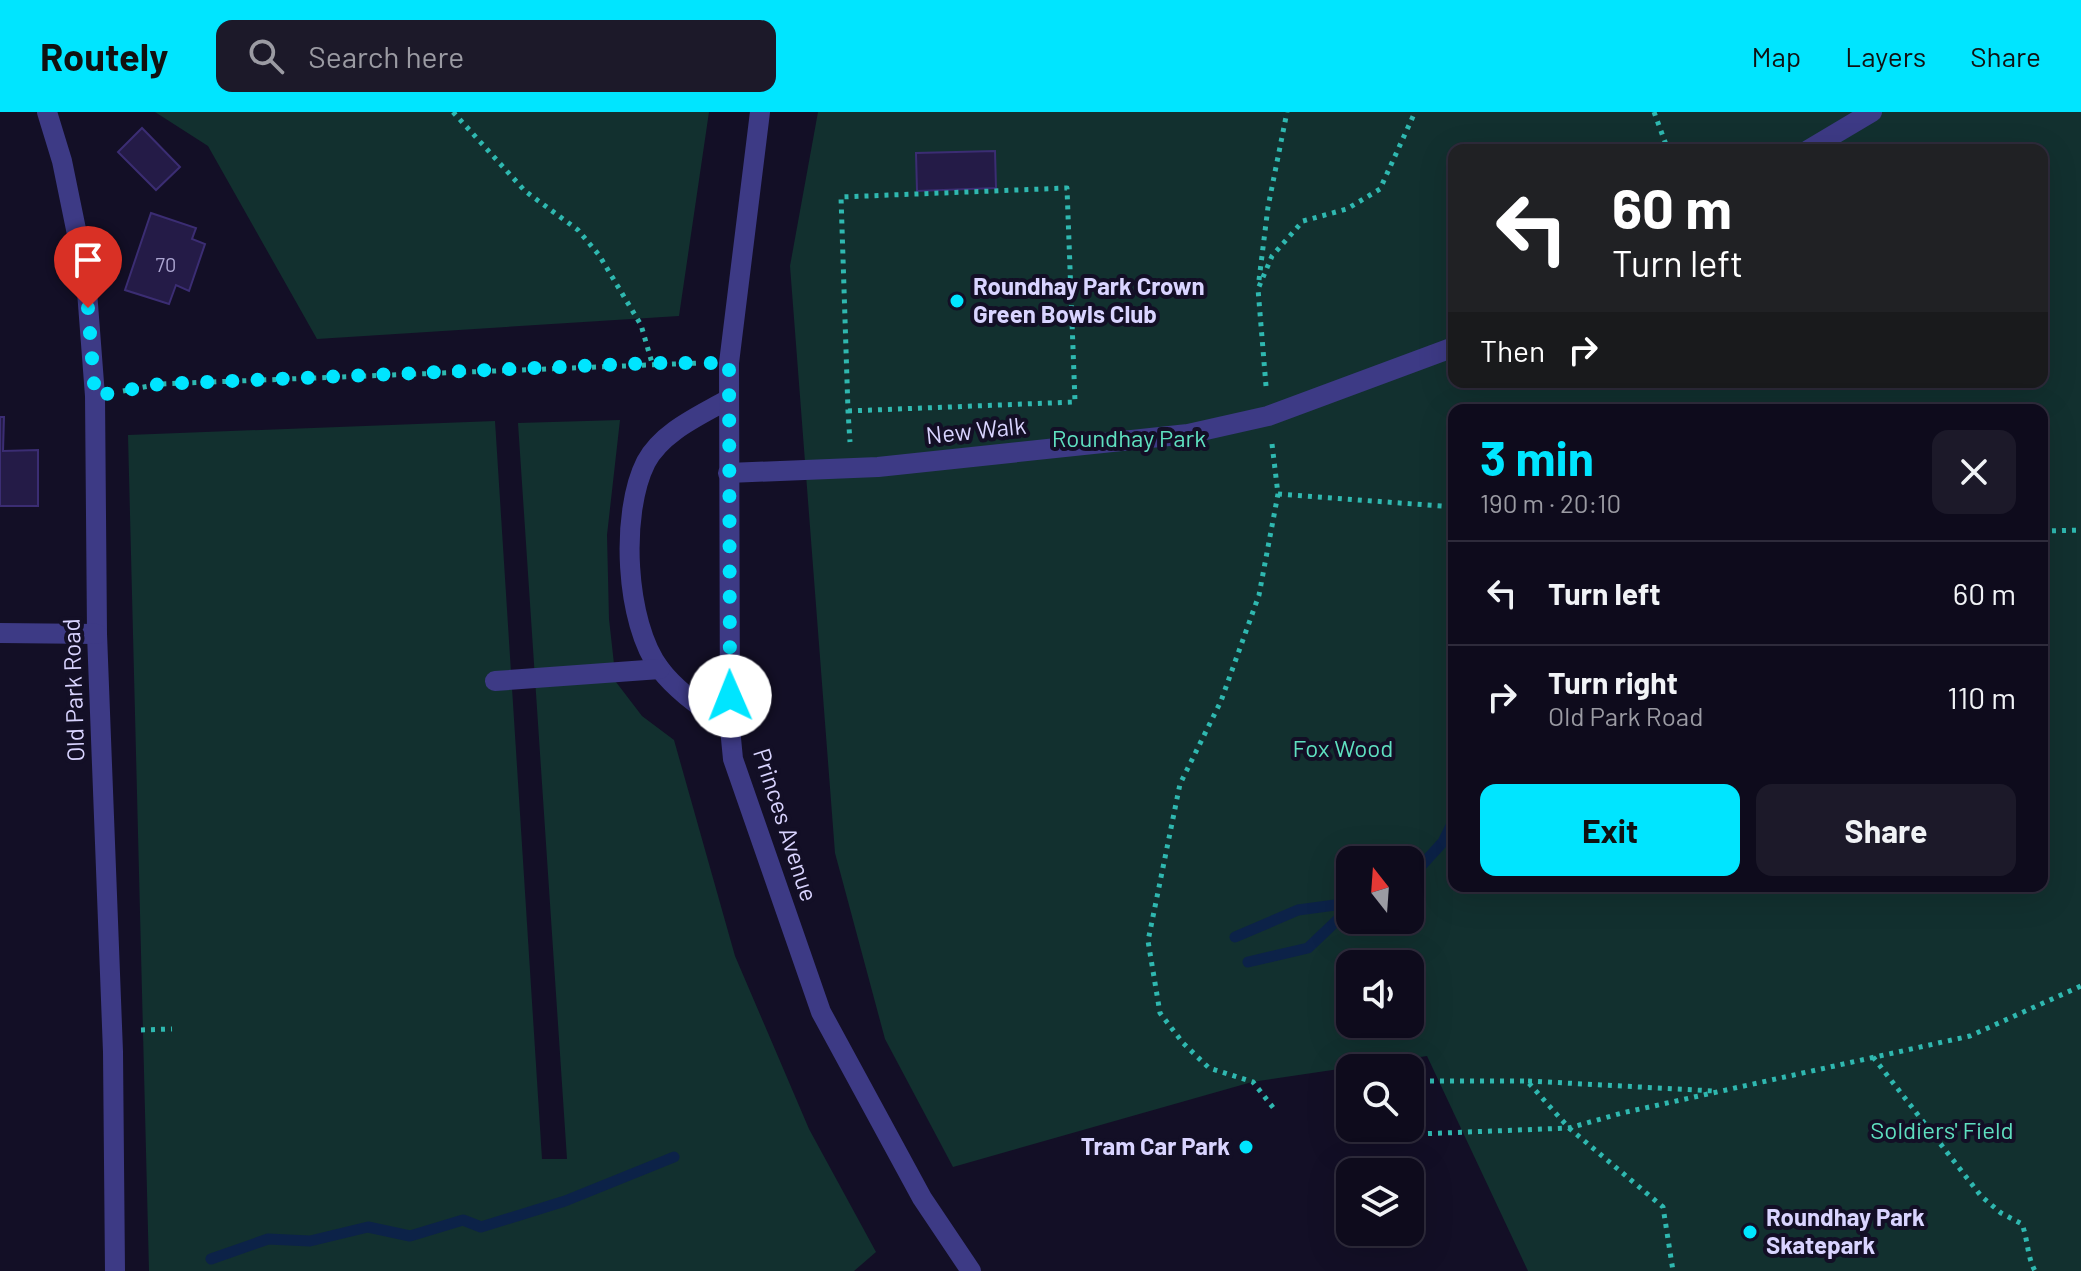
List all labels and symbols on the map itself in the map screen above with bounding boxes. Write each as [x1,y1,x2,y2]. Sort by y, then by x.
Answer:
pin [54,226,122,308]
house number: 70 [156,252,176,276]
place label: Roundhay Park Crown Green Bowls Club [973,271,1205,328]
marker: Roundhay Park Crown Green Bowls Club [948,292,966,310]
street label: New Walk [924,410,1027,449]
park label: Roundhay Park [1052,423,1206,452]
street label: Old Park Road [56,618,89,762]
position arrow [688,654,772,738]
park label: Fox Wood [1293,733,1393,762]
street label: Princes Avenue [748,744,825,905]
north arrow [1336,846,1424,934]
park label: Soldiers' Field [1870,1115,2014,1144]
place label: Tram Car Park [1081,1131,1230,1160]
marker: Tram Car Park [1237,1138,1255,1156]
place label: Roundhay Park Skatepark [1766,1202,1925,1259]
marker: Roundhay Park Skatepark [1741,1223,1759,1241]

